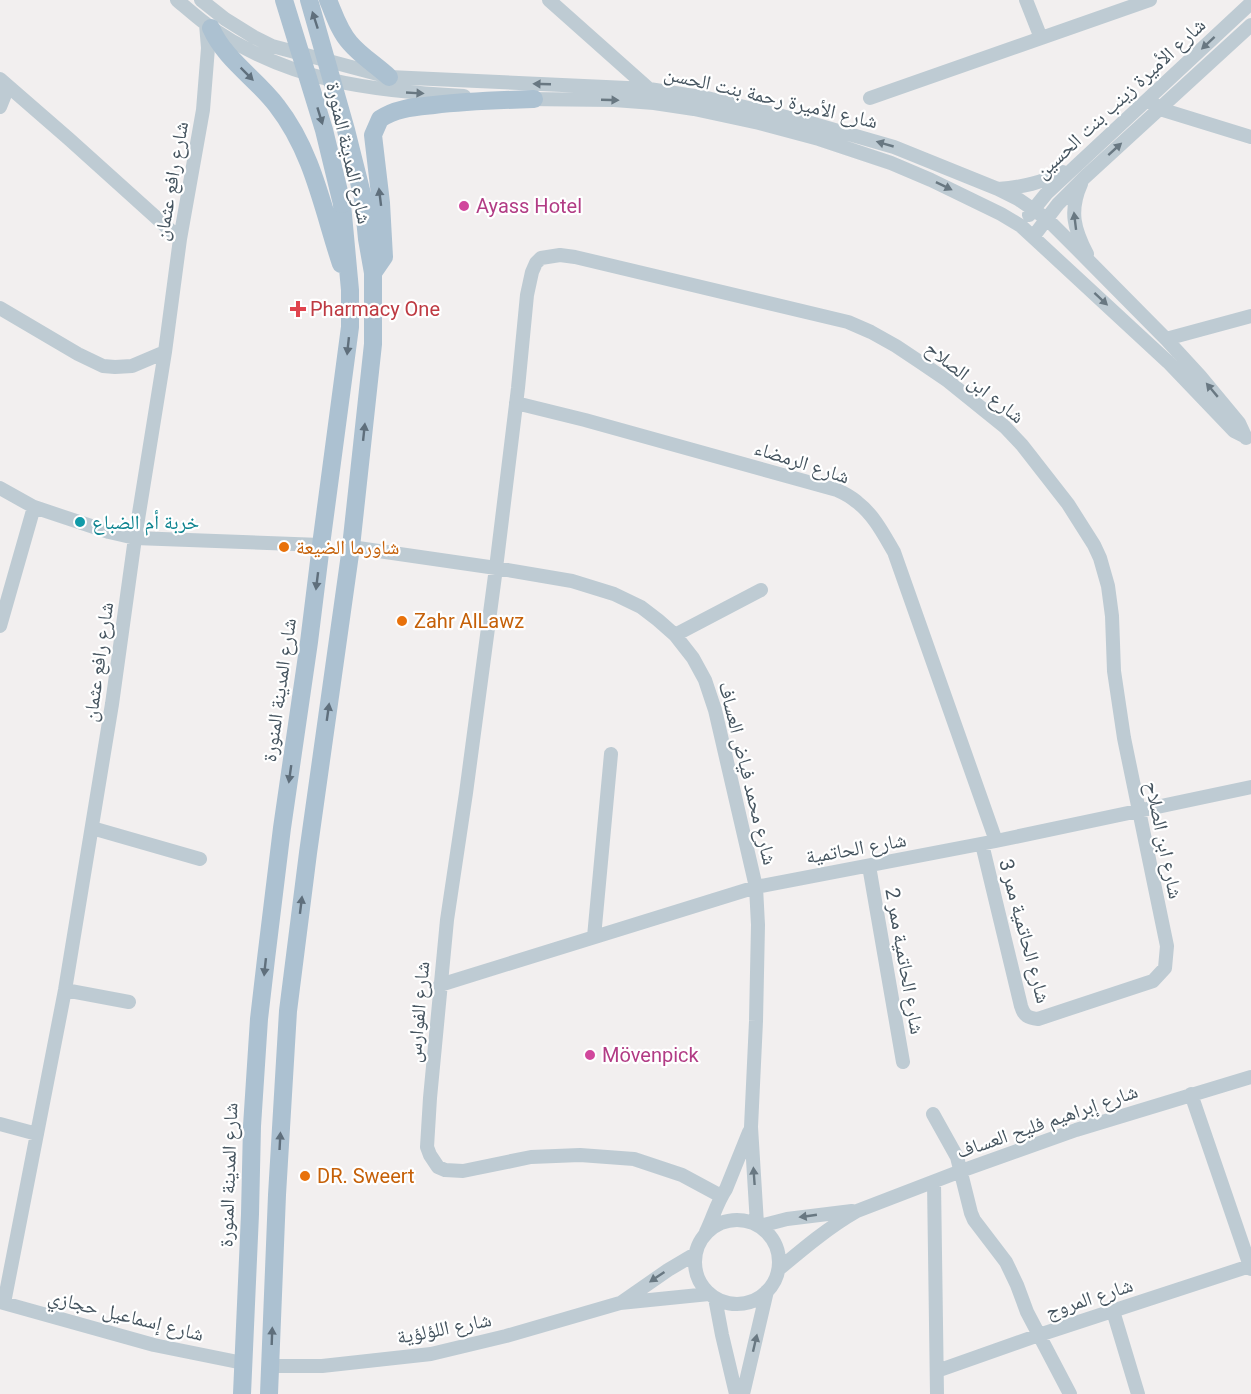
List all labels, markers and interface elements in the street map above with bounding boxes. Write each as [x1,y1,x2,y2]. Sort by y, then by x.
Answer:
one-way arrow [310,11,319,29]
street label: شارع الأميرة زينب بنت الحسين [1030,13,1211,184]
one-way arrow [1201,36,1216,50]
street label: شارع الأميرة رحمة بنت الحسن [662,61,880,134]
one-way arrow [240,66,254,80]
street label: شارع المدينة المنورة [320,80,377,226]
one-way arrow [533,80,552,89]
one-way arrow [406,88,425,98]
one-way arrow [601,95,620,105]
one-way arrow [316,107,325,125]
street label: شارع رافع عثمان [149,119,194,243]
one-way arrow [876,139,894,148]
one-way arrow [1108,142,1123,156]
one-way arrow [936,182,953,191]
one-way arrow [375,187,385,206]
place label: Ayass Hotel [476,194,582,218]
marker: Ayass Hotel [457,199,471,213]
one-way arrow [1070,212,1080,231]
one-way arrow [1093,292,1107,306]
place label: Pharmacy One [310,297,440,321]
marker: Pharmacy One [291,302,305,316]
one-way arrow [343,336,353,355]
street label: شارع ابن الصلاح [920,336,1029,429]
one-way arrow [1205,382,1218,398]
one-way arrow [359,422,369,441]
street label: شارع الرمضاء [751,435,853,490]
place label: خربة أم الضباع [92,510,200,536]
marker: خربة أم الضباع [73,515,87,529]
place label: شاورما الضيعة [296,535,400,559]
marker: شاورما الضيعة [277,540,291,554]
one-way arrow [312,571,321,590]
street label: شارع رافع عثمان [78,601,119,724]
place label: Zahr AlLawz [414,609,524,633]
marker: Zahr AlLawz [395,614,409,628]
street label: شارع المدينة المنورة [257,617,302,763]
street label: شارع محمد فياض العساف [713,679,782,867]
one-way arrow [323,702,332,721]
one-way arrow [286,764,295,783]
street label: شارع ابن الصلاح [1139,779,1188,901]
street label: شارع الحاتمية [804,827,908,870]
street label: شارع الحاتمية ممر 3 [993,856,1056,1006]
street label: شارع الحاتمية ممر 2 [879,886,930,1036]
one-way arrow [296,895,306,914]
one-way arrow [260,958,270,977]
street label: شارع الفوارس [402,960,435,1064]
place label: Mövenpick [602,1043,699,1067]
marker: Mövenpick [583,1048,597,1062]
street label: شارع إبراهيم فليح العساف [953,1079,1142,1165]
street label: شارع المدينة المنورة [213,1102,244,1248]
one-way arrow [275,1131,284,1150]
place label: DR. Sweert [317,1164,415,1188]
one-way arrow [749,1166,758,1185]
marker: DR. Sweert [298,1169,312,1183]
one-way arrow [799,1211,818,1220]
one-way arrow [649,1271,665,1283]
street label: شارع المروج [1042,1273,1136,1324]
street label: شارع إسماعيل حجازي [45,1284,206,1350]
street label: شارع اللؤلؤية [395,1307,493,1350]
one-way arrow [267,1326,276,1345]
one-way arrow [751,1333,760,1352]

